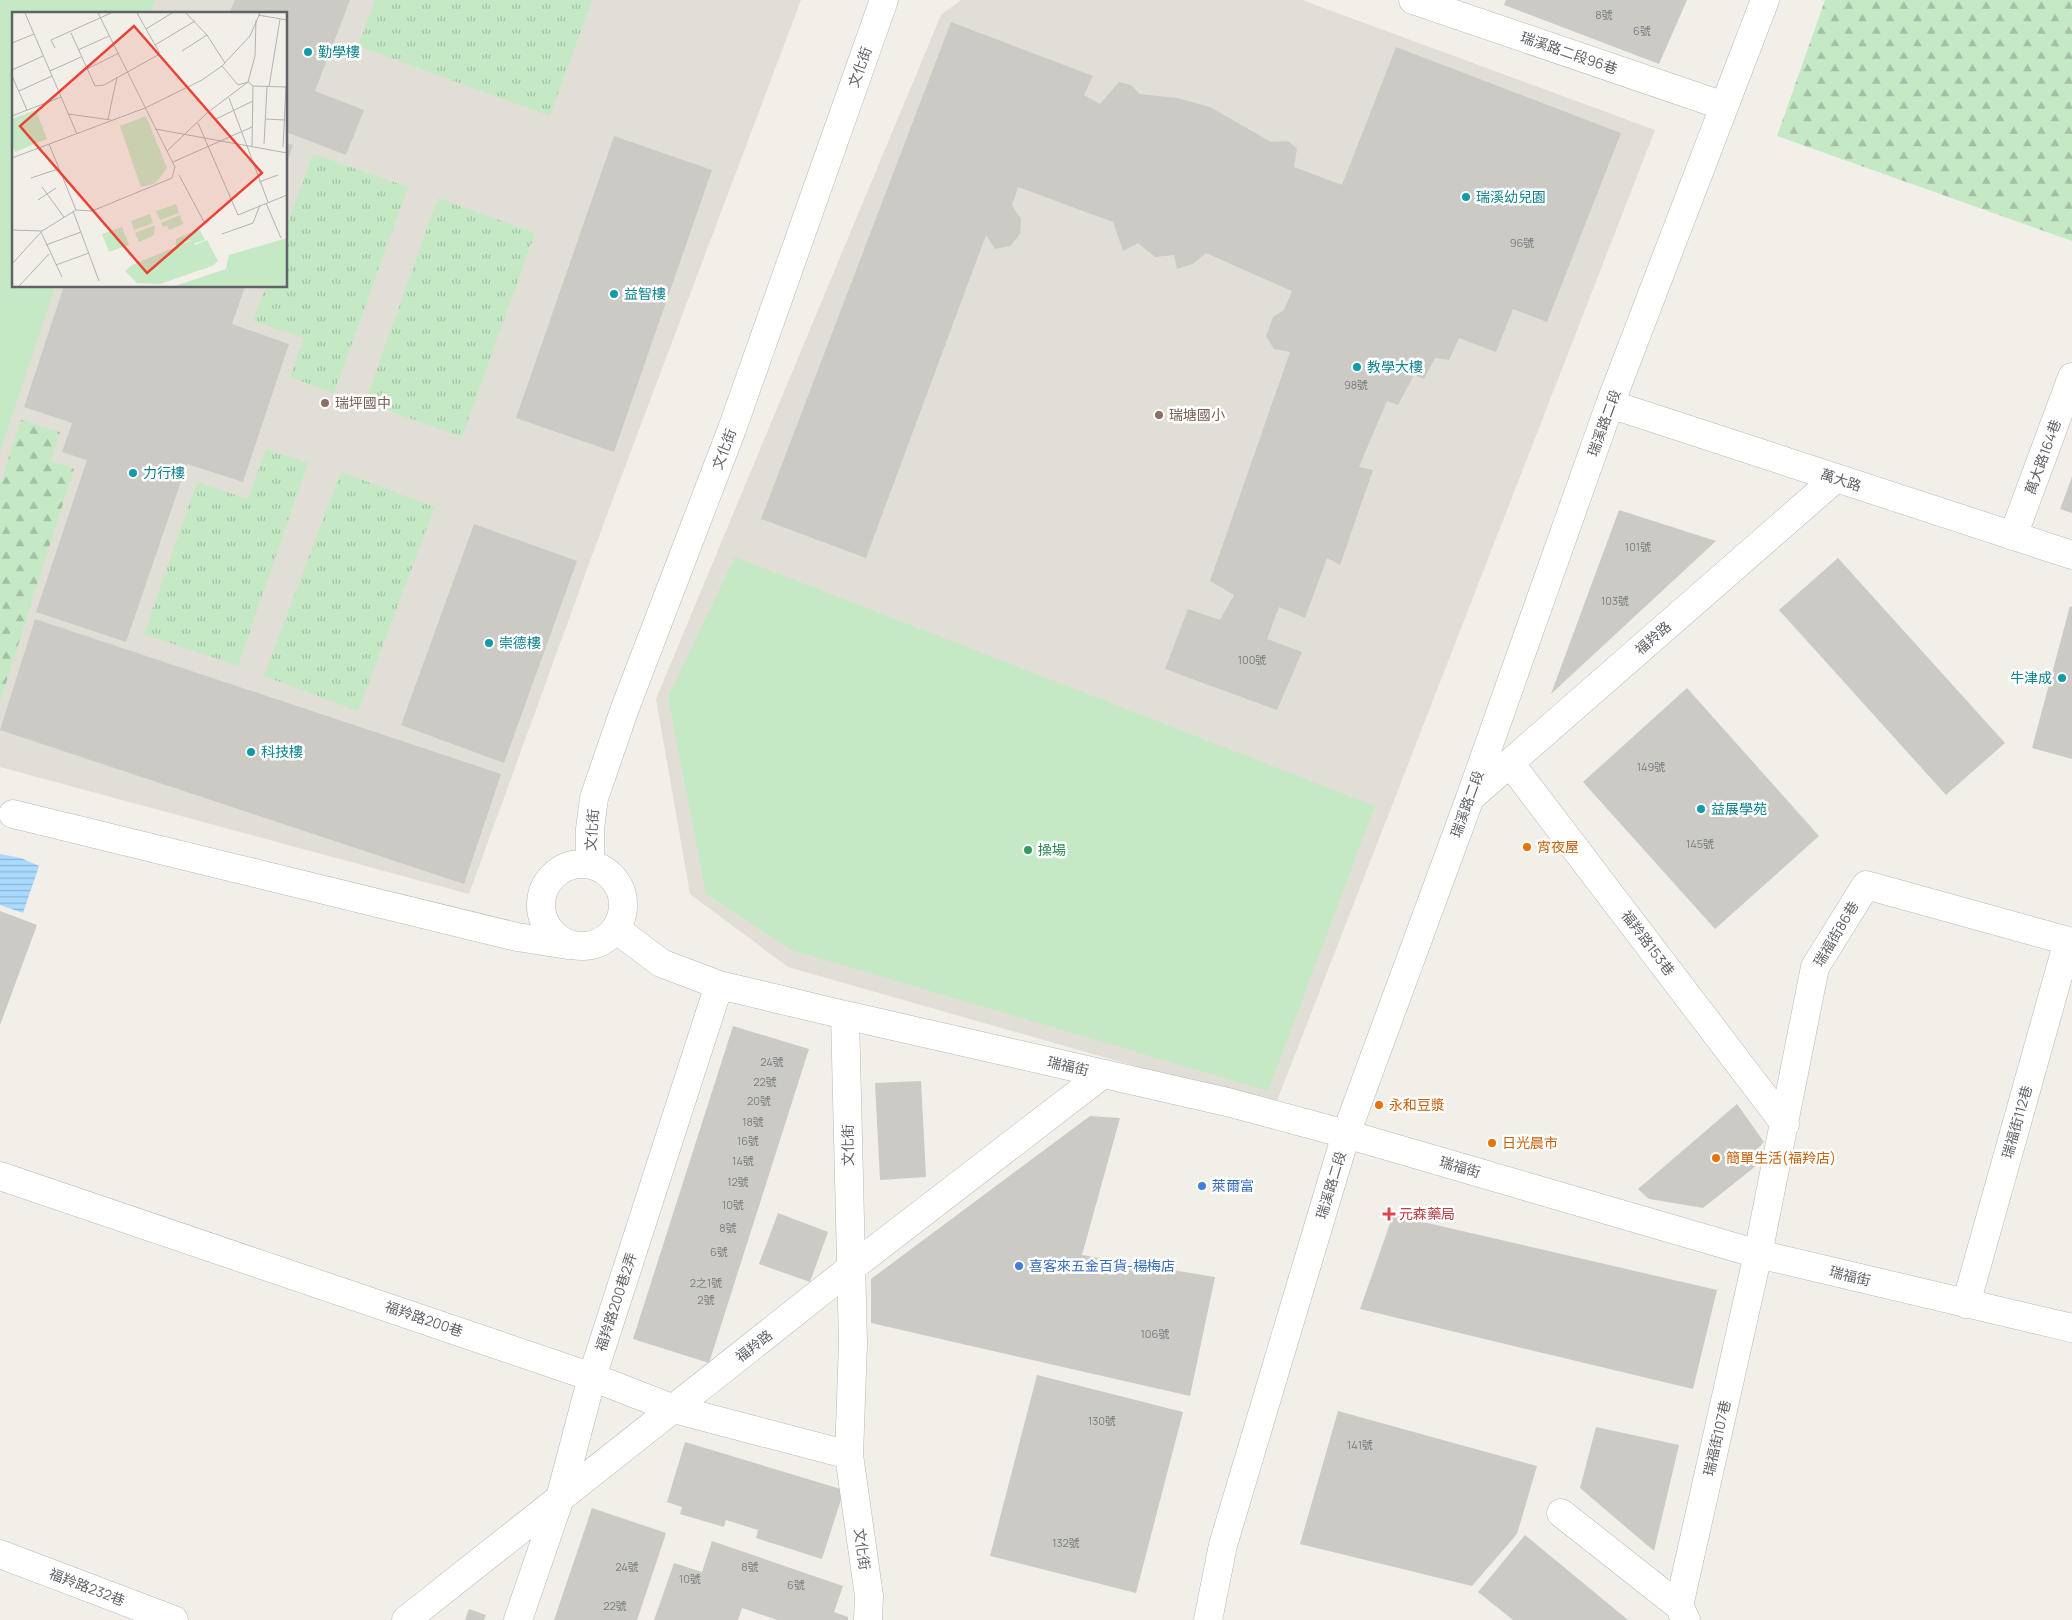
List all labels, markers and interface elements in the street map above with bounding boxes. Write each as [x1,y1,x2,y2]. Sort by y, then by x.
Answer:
house number: 8號 [1595,7,1613,22]
inset map [12,12,288,288]
house number: 6號 [1633,23,1651,38]
street label: 瑞溪路二段96巷 [1518,27,1620,78]
place label: 勤學樓 [318,42,360,61]
street label: 文化街 [843,44,876,90]
marker: 勤學樓 [302,46,314,58]
place label: 瑞溪幼兒園 [1476,187,1546,206]
marker: 瑞溪幼兒園 [1460,191,1472,203]
house number: 96號 [1510,235,1534,250]
place label: 益智樓 [624,284,666,303]
marker: 益智樓 [608,288,620,300]
place label: 教學大樓 [1367,357,1423,376]
marker: 教學大樓 [1351,361,1363,373]
house number: 98號 [1344,377,1368,392]
street label: 瑞溪路二段 [1583,387,1624,459]
place label: 瑞坪國中 [335,393,391,412]
marker: 瑞坪國中 [319,397,331,409]
place label: 瑞塘國小 [1169,405,1225,424]
marker: 瑞塘國小 [1153,409,1165,421]
street label: 萬大路164巷 [2020,417,2065,497]
street label: 文化街 [707,426,740,472]
place label: 力行樓 [143,463,185,482]
street label: 萬大路 [1818,464,1864,495]
marker: 力行樓 [127,467,139,479]
house number: 101號 [1625,539,1651,554]
house number: 103號 [1601,593,1629,608]
street label: 福羚路 [1631,617,1675,659]
place label: 崇德樓 [499,633,541,652]
marker: 崇德樓 [483,637,495,649]
house number: 100號 [1238,652,1266,667]
place label: 牛津成 [2010,668,2052,687]
marker: 牛津成 [2056,672,2068,684]
place label: 科技樓 [261,742,303,761]
marker: 科技樓 [245,746,257,758]
house number: 149號 [1637,759,1665,774]
street label: 瑞溪路二段 [1446,768,1487,840]
place label: 益展學苑 [1711,799,1767,818]
marker: 益展學苑 [1695,803,1707,815]
street label: 文化街 [581,808,602,852]
house number: 145號 [1686,836,1714,851]
place label: 宵夜屋 [1537,837,1579,856]
place label: 操場 [1038,840,1066,859]
marker: 宵夜屋 [1521,841,1533,853]
marker: 操場 [1022,844,1034,856]
street label: 瑞福街86巷 [1809,898,1862,970]
street label: 福羚路153巷 [1618,906,1679,979]
street label: 瑞福街 [1046,1052,1091,1079]
house number: 24號 [760,1054,784,1069]
house number: 22號 [753,1074,777,1089]
street label: 瑞福街112巷 [1997,1083,2036,1160]
house number: 20號 [747,1093,771,1108]
place label: 永和豆漿 [1389,1095,1445,1114]
marker: 永和豆漿 [1373,1099,1385,1111]
house number: 18號 [742,1114,764,1129]
street label: 文化街 [838,1124,857,1166]
house number: 16號 [737,1133,759,1148]
place label: 日光晨市 [1502,1133,1558,1152]
marker: 日光晨市 [1486,1137,1498,1149]
place label: 簡單生活(福羚店) [1726,1148,1836,1167]
street label: 瑞溪路二段 [1311,1149,1350,1221]
street label: 瑞福街 [1437,1152,1483,1181]
marker: 簡單生活(福羚店) [1710,1152,1722,1164]
house number: 14號 [732,1153,754,1168]
house number: 12號 [727,1174,749,1189]
place label: 萊爾富 [1212,1176,1254,1195]
marker: 萊爾富 [1196,1180,1208,1192]
house number: 10號 [722,1197,744,1212]
place label: 元森藥局 [1399,1204,1455,1223]
marker: 元森藥局 [1383,1208,1395,1220]
house number: 8號 [719,1220,737,1235]
house number: 6號 [710,1244,728,1259]
street label: 福羚路200巷2弄 [591,1250,640,1354]
place label: 喜客來五金百貨-楊梅店 [1029,1256,1175,1275]
marker: 喜客來五金百貨-楊梅店 [1013,1260,1025,1272]
street label: 瑞福街 [1827,1261,1873,1290]
house number: 2之1號 [690,1275,722,1290]
house number: 2號 [697,1292,715,1307]
street label: 福羚路200巷 [383,1296,466,1341]
street label: 福羚路 [731,1325,776,1366]
house number: 106號 [1141,1326,1169,1341]
street label: 瑞福街107巷 [1699,1398,1734,1478]
house number: 130號 [1088,1413,1116,1428]
house number: 141號 [1347,1437,1373,1452]
street label: 文化街 [850,1527,875,1571]
house number: 132號 [1052,1535,1080,1550]
house number: 24號 [615,1559,639,1574]
house number: 8號 [741,1559,759,1574]
street label: 福羚路232巷 [47,1563,128,1610]
house number: 10號 [679,1571,701,1586]
house number: 6號 [787,1577,805,1592]
house number: 22號 [603,1598,627,1613]

